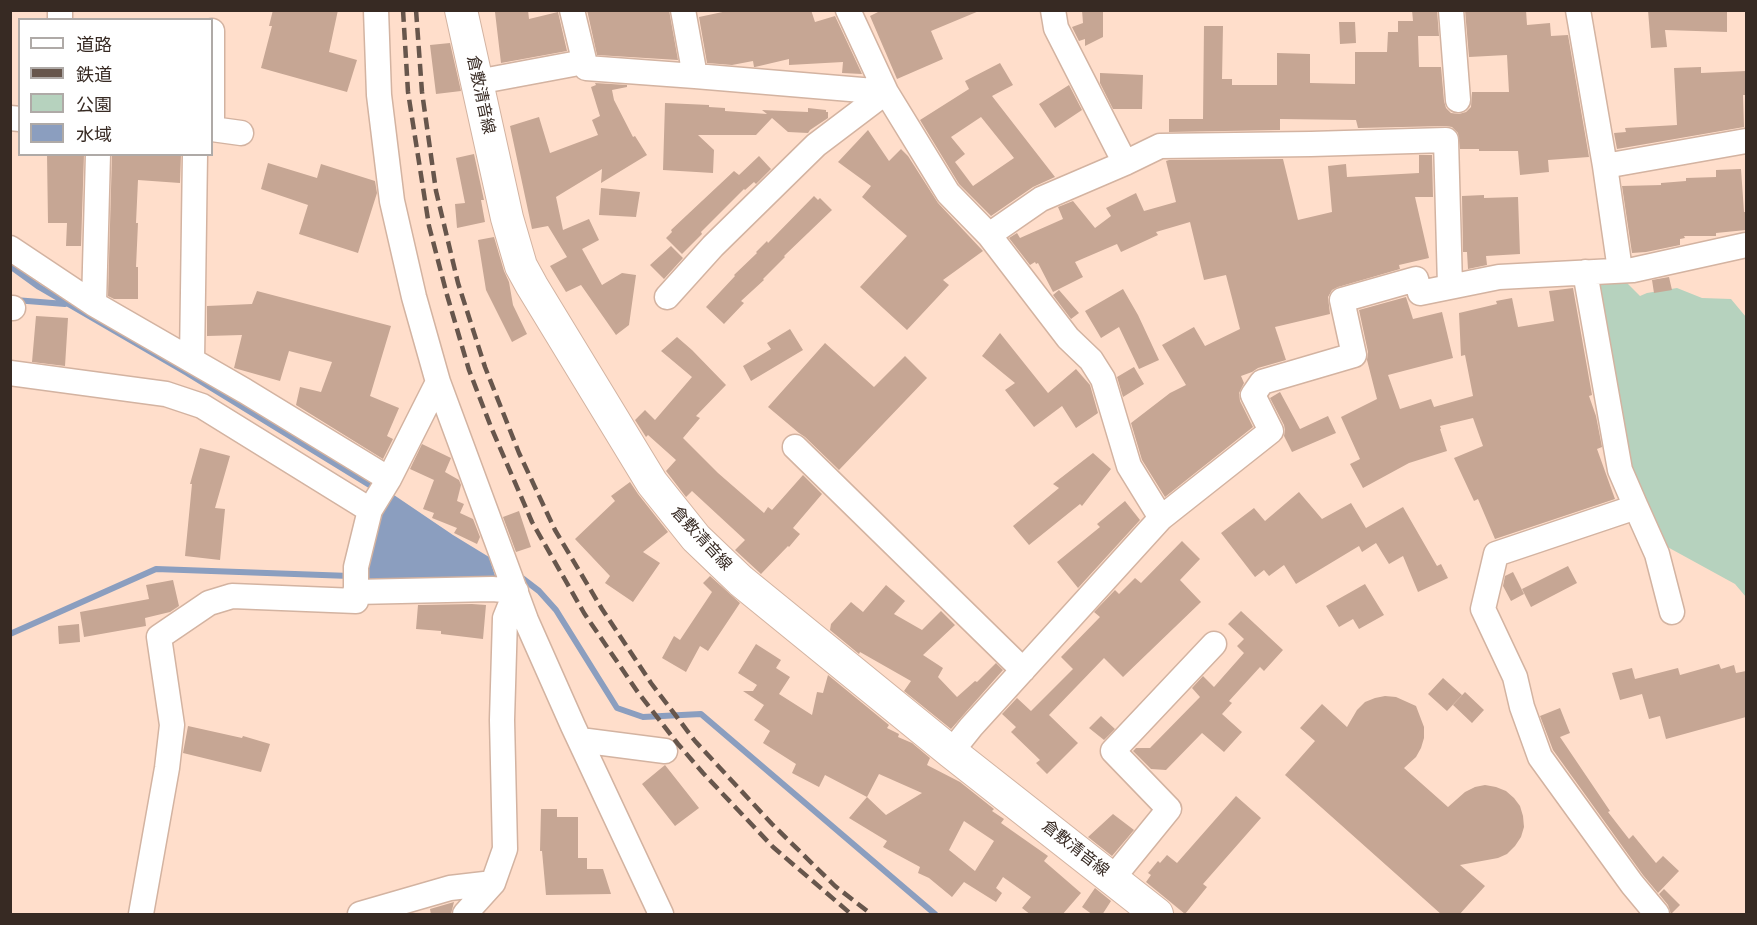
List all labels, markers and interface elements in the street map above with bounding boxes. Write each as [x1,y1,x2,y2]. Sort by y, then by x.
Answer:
legend [18,18,213,156]
text: 道路 [76,33,112,57]
street label: 倉敷清音線 [462,54,498,136]
text: 鉄道 [76,63,112,87]
text: 公園 [76,93,112,117]
text: 水域 [76,123,112,147]
street label: 倉敷清音線 [667,503,735,575]
street label: 倉敷清音線 [1038,817,1112,881]

